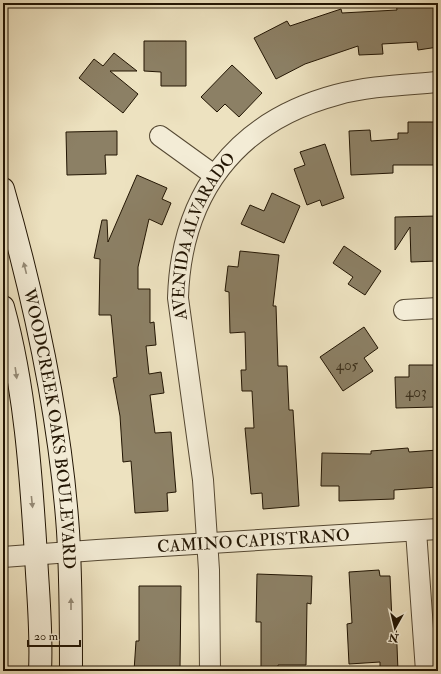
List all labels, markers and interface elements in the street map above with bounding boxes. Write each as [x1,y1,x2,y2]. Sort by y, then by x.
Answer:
street label: AVENIDA ALVARADO [167,148,239,322]
one-way arrow [21,262,27,274]
street label: WOODCREEK OAKS BOULEVARD [19,285,80,569]
house number: 405 [336,356,359,375]
one-way arrow [13,367,19,379]
house number: 403 [405,383,427,402]
one-way arrow [28,496,35,508]
street label: CAMINO CAPISTRANO [156,524,350,557]
one-way arrow [68,597,74,610]
north arrow [375,608,415,648]
scale bar [28,622,80,648]
text: 20 m [34,629,59,644]
text: N [387,630,400,645]

